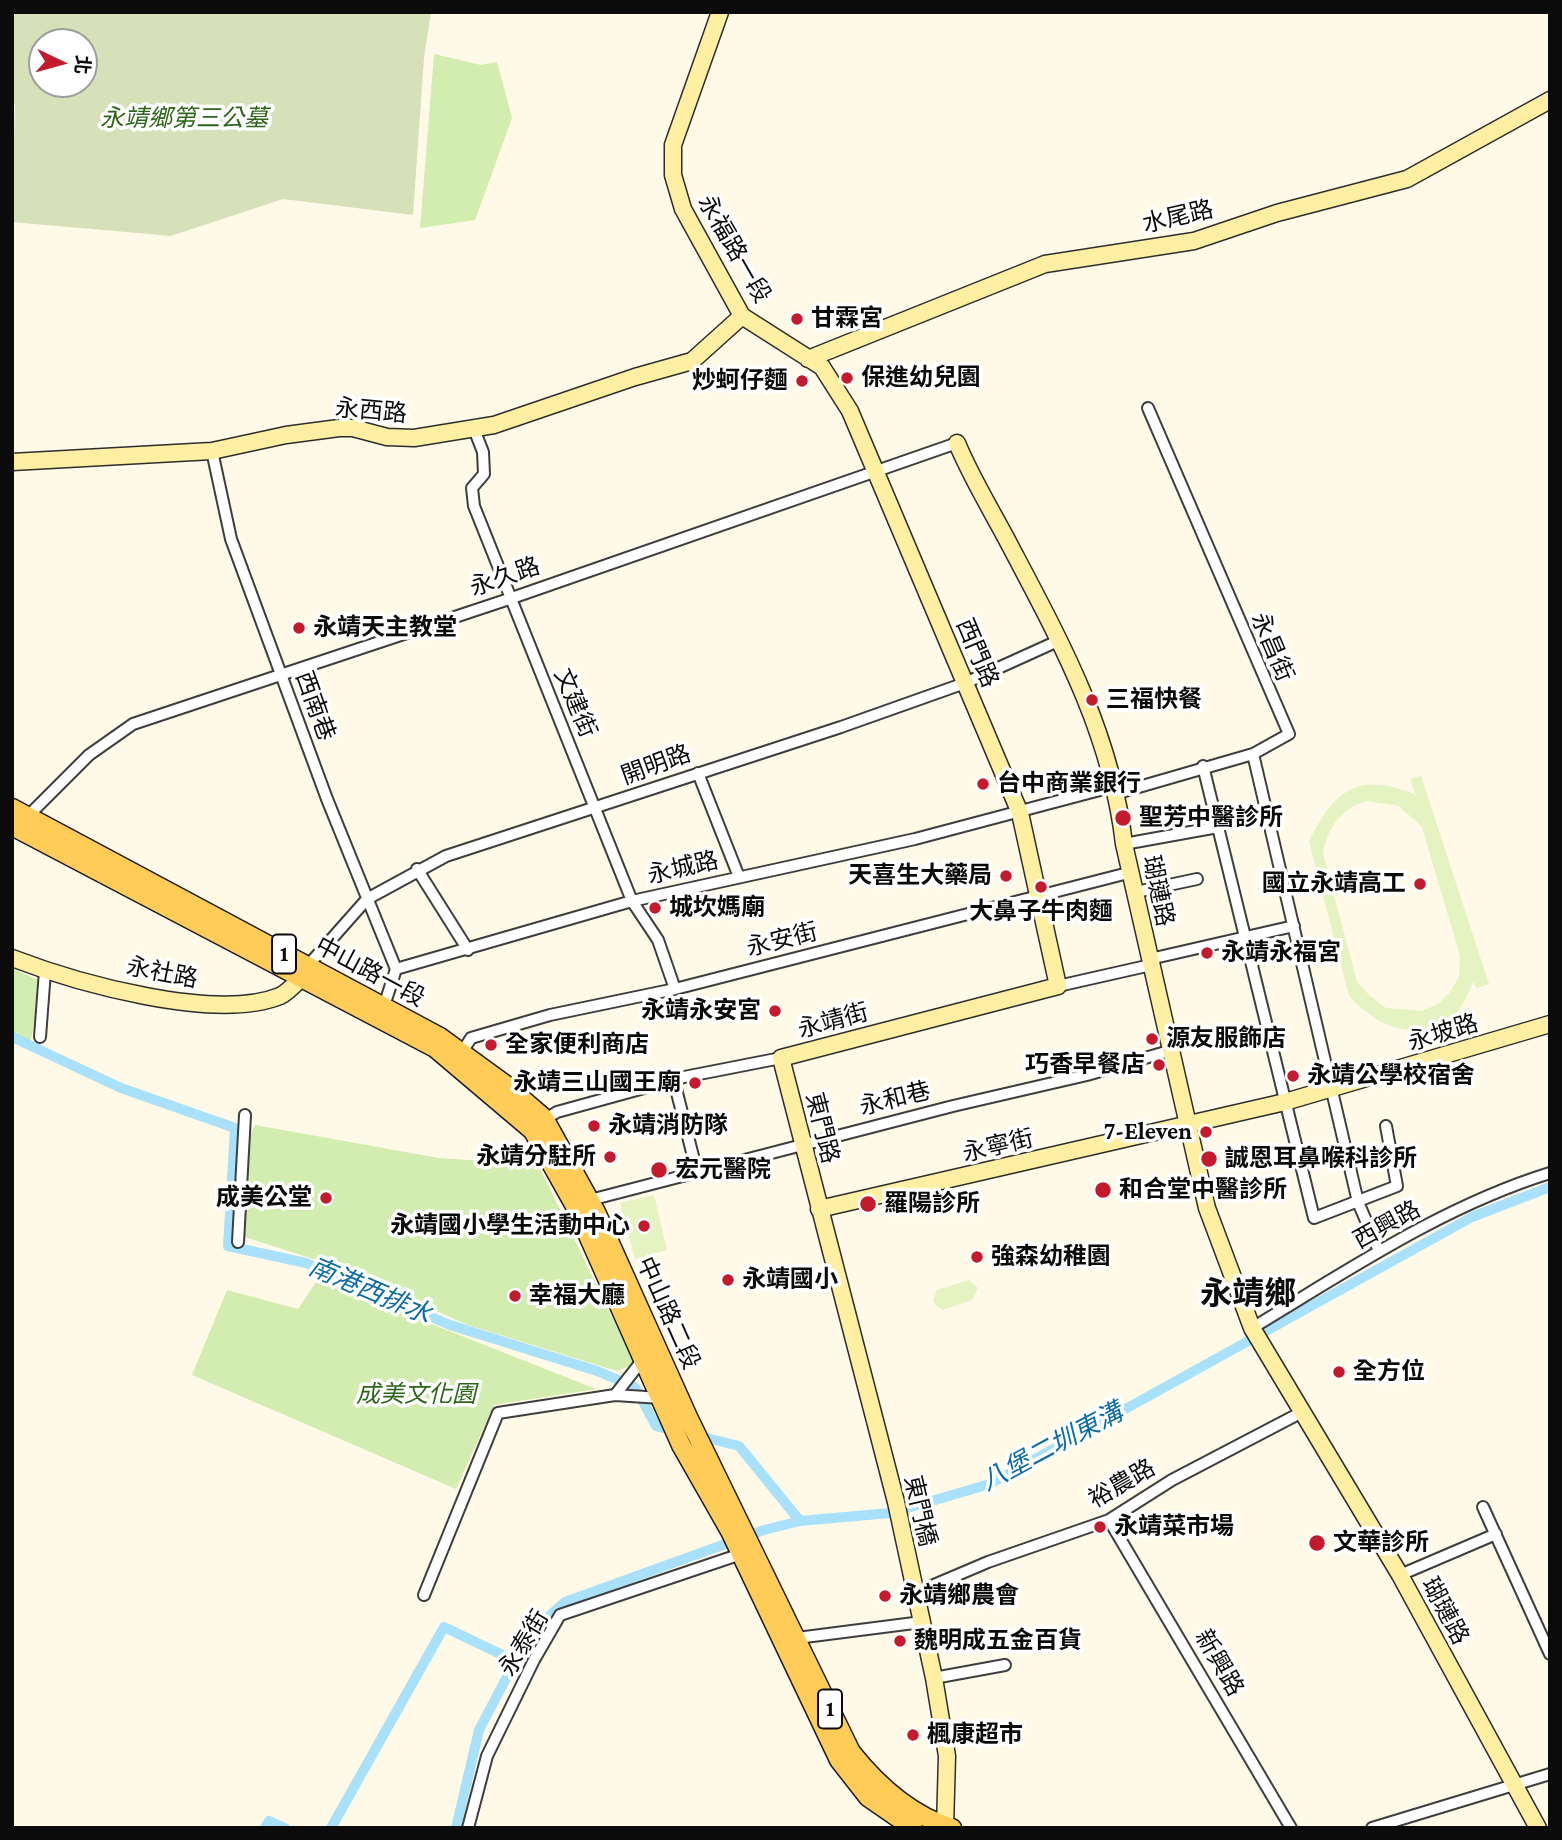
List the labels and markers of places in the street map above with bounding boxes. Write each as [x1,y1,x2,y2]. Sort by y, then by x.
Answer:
place label: 甘霖宮 [811,305,883,333]
marker: 甘霖宮 [789,311,805,327]
place label: 保進幼兒園 [861,364,981,392]
place label: 炒蚵仔麵 [692,367,788,395]
marker: 保進幼兒園 [839,370,855,386]
marker: 炒蚵仔麵 [794,373,810,389]
place label: 永靖天主教堂 [313,614,457,642]
marker: 永靖天主教堂 [291,620,307,636]
place label: 三福快餐 [1106,686,1202,714]
marker: 三福快餐 [1084,692,1100,708]
place label: 台中商業銀行 [997,770,1141,798]
marker: 台中商業銀行 [975,776,991,792]
place label: 聖芳中醫診所 [1139,804,1283,832]
marker: 聖芳中醫診所 [1113,808,1133,828]
place label: 天喜生大藥局 [848,862,992,890]
marker: 天喜生大藥局 [998,868,1014,884]
place label: 國立永靖高工 [1262,870,1406,898]
marker: 國立永靖高工 [1412,876,1428,892]
marker: 大鼻子牛肉麵 [1033,879,1049,895]
place label: 城坎媽廟 [669,894,765,922]
place label: 大鼻子牛肉麵 [969,898,1113,926]
marker: 城坎媽廟 [647,900,663,916]
place label: 永靖永福宮 [1221,939,1341,967]
marker: 永靖永福宮 [1199,945,1215,961]
place label: 永靖永安宮 [641,997,761,1025]
marker: 永靖永安宮 [767,1003,783,1019]
place label: 源友服飾店 [1166,1025,1286,1053]
place label: 全家便利商店 [505,1031,649,1059]
marker: 源友服飾店 [1144,1031,1160,1047]
marker: 全家便利商店 [483,1037,499,1053]
place label: 巧香早餐店 [1025,1051,1145,1079]
marker: 巧香早餐店 [1151,1057,1167,1073]
place label: 永靖公學校宿舍 [1307,1062,1475,1090]
marker: 永靖公學校宿舍 [1285,1068,1301,1084]
place label: 永靖三山國王廟 [513,1069,681,1097]
marker: 永靖三山國王廟 [687,1075,703,1091]
place label: 永靖消防隊 [608,1112,728,1140]
marker: 永靖消防隊 [586,1118,602,1134]
place label: 7-Eleven [1104,1118,1192,1146]
marker: 7-Eleven [1198,1124,1214,1140]
place label: 永靖分駐所 [476,1143,596,1171]
place label: 誠恩耳鼻喉科診所 [1225,1145,1417,1173]
marker: 永靖分駐所 [602,1149,618,1165]
marker: 誠恩耳鼻喉科診所 [1199,1149,1219,1169]
place label: 宏元醫院 [675,1156,771,1184]
marker: 宏元醫院 [649,1160,669,1180]
place label: 和合堂中醫診所 [1119,1176,1287,1204]
marker: 和合堂中醫診所 [1093,1180,1113,1200]
place label: 成美公堂 [216,1184,312,1212]
marker: 成美公堂 [318,1190,334,1206]
place label: 羅陽診所 [884,1190,980,1218]
marker: 羅陽診所 [858,1194,878,1214]
place label: 永靖國小學生活動中心 [390,1212,630,1240]
marker: 永靖國小學生活動中心 [636,1218,652,1234]
place label: 強森幼稚園 [991,1243,1111,1271]
marker: 強森幼稚園 [969,1249,985,1265]
place label: 永靖國小 [742,1266,838,1294]
marker: 永靖國小 [720,1272,736,1288]
place label: 幸福大廳 [529,1282,625,1310]
marker: 幸福大廳 [507,1288,523,1304]
place label: 全方位 [1353,1358,1425,1386]
marker: 全方位 [1331,1364,1347,1380]
place label: 永靖菜市場 [1114,1513,1234,1541]
marker: 永靖菜市場 [1092,1519,1108,1535]
place label: 文華診所 [1333,1529,1429,1557]
marker: 文華診所 [1307,1533,1327,1553]
place label: 永靖鄉農會 [899,1582,1019,1610]
marker: 永靖鄉農會 [877,1588,893,1604]
place label: 魏明成五金百貨 [914,1627,1082,1655]
marker: 魏明成五金百貨 [892,1633,908,1649]
place label: 楓康超市 [927,1721,1023,1749]
marker: 楓康超市 [905,1727,921,1743]

